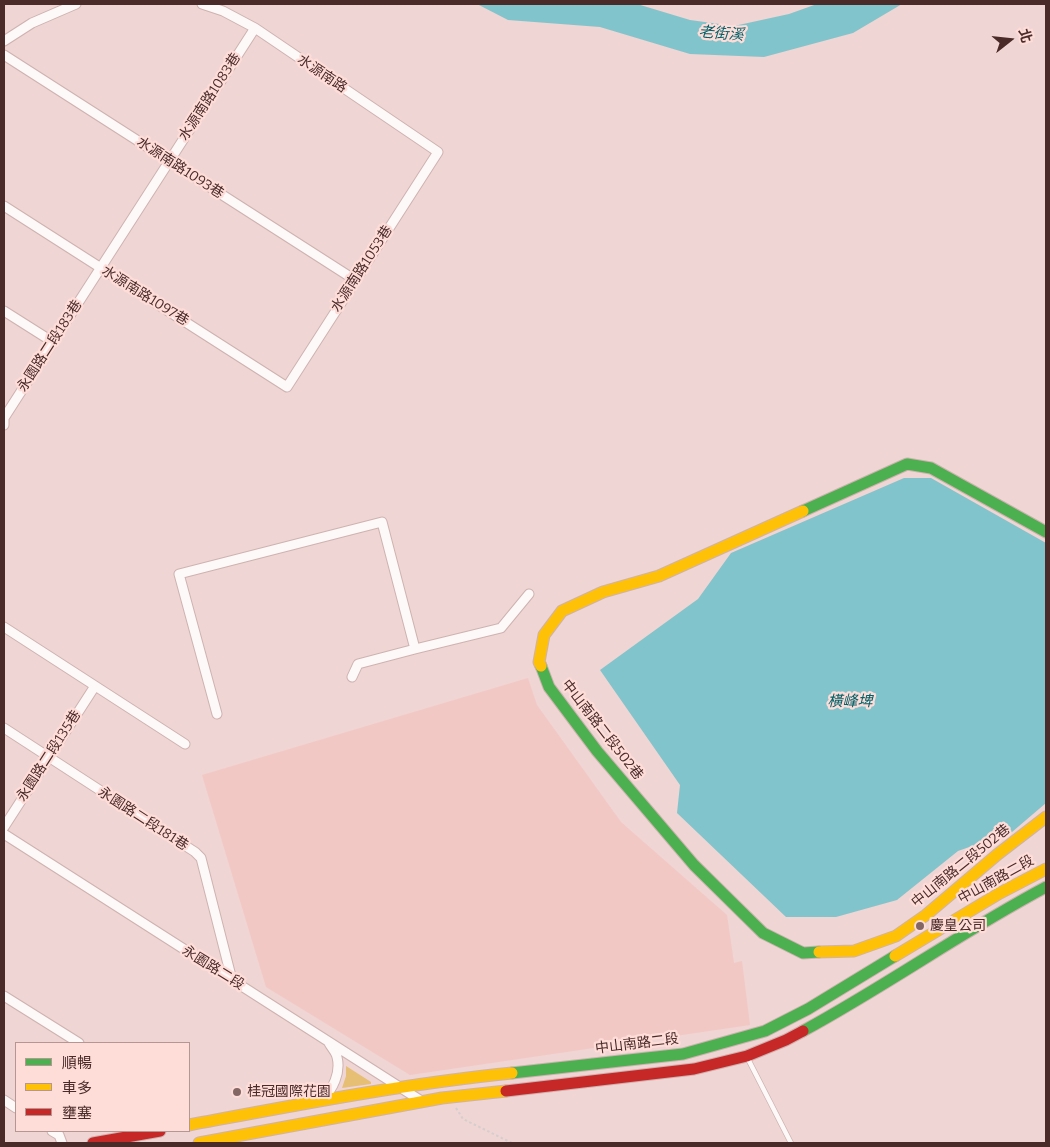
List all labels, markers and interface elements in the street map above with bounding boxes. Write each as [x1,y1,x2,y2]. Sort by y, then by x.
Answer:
north arrow [985,15,1035,65]
water label: 老街溪 [698,23,744,45]
text: 北 [1015,27,1035,45]
street label: 水源南路1083巷 [176,50,244,144]
street label: 水源南路 [294,51,350,97]
street label: 水源南路1093巷 [133,134,227,202]
street label: 水源南路1053巷 [328,223,396,315]
street label: 水源南路1097巷 [98,262,192,330]
street label: 永園路二段183巷 [14,297,86,395]
street label: 中山南路二段502巷 [558,677,646,783]
water label: 橫峰埤 [828,693,872,711]
street label: 永園路二段135巷 [13,707,85,805]
street label: 永園路二段181巷 [95,784,191,854]
street label: 中山南路二段502巷 [908,821,1014,911]
street label: 中山南路二段 [955,852,1037,908]
place label: 慶皇公司 [930,918,986,934]
marker: 慶皇公司 [914,920,926,932]
street label: 永園路二段 [179,942,247,994]
street label: 中山南路二段 [594,1031,680,1057]
legend [15,1042,190,1132]
text: 順暢 [62,1054,92,1072]
text: 車多 [62,1079,92,1097]
place label: 桂冠國際花園 [247,1084,331,1100]
marker: 桂冠國際花園 [231,1086,243,1098]
text: 壅塞 [62,1104,92,1122]

